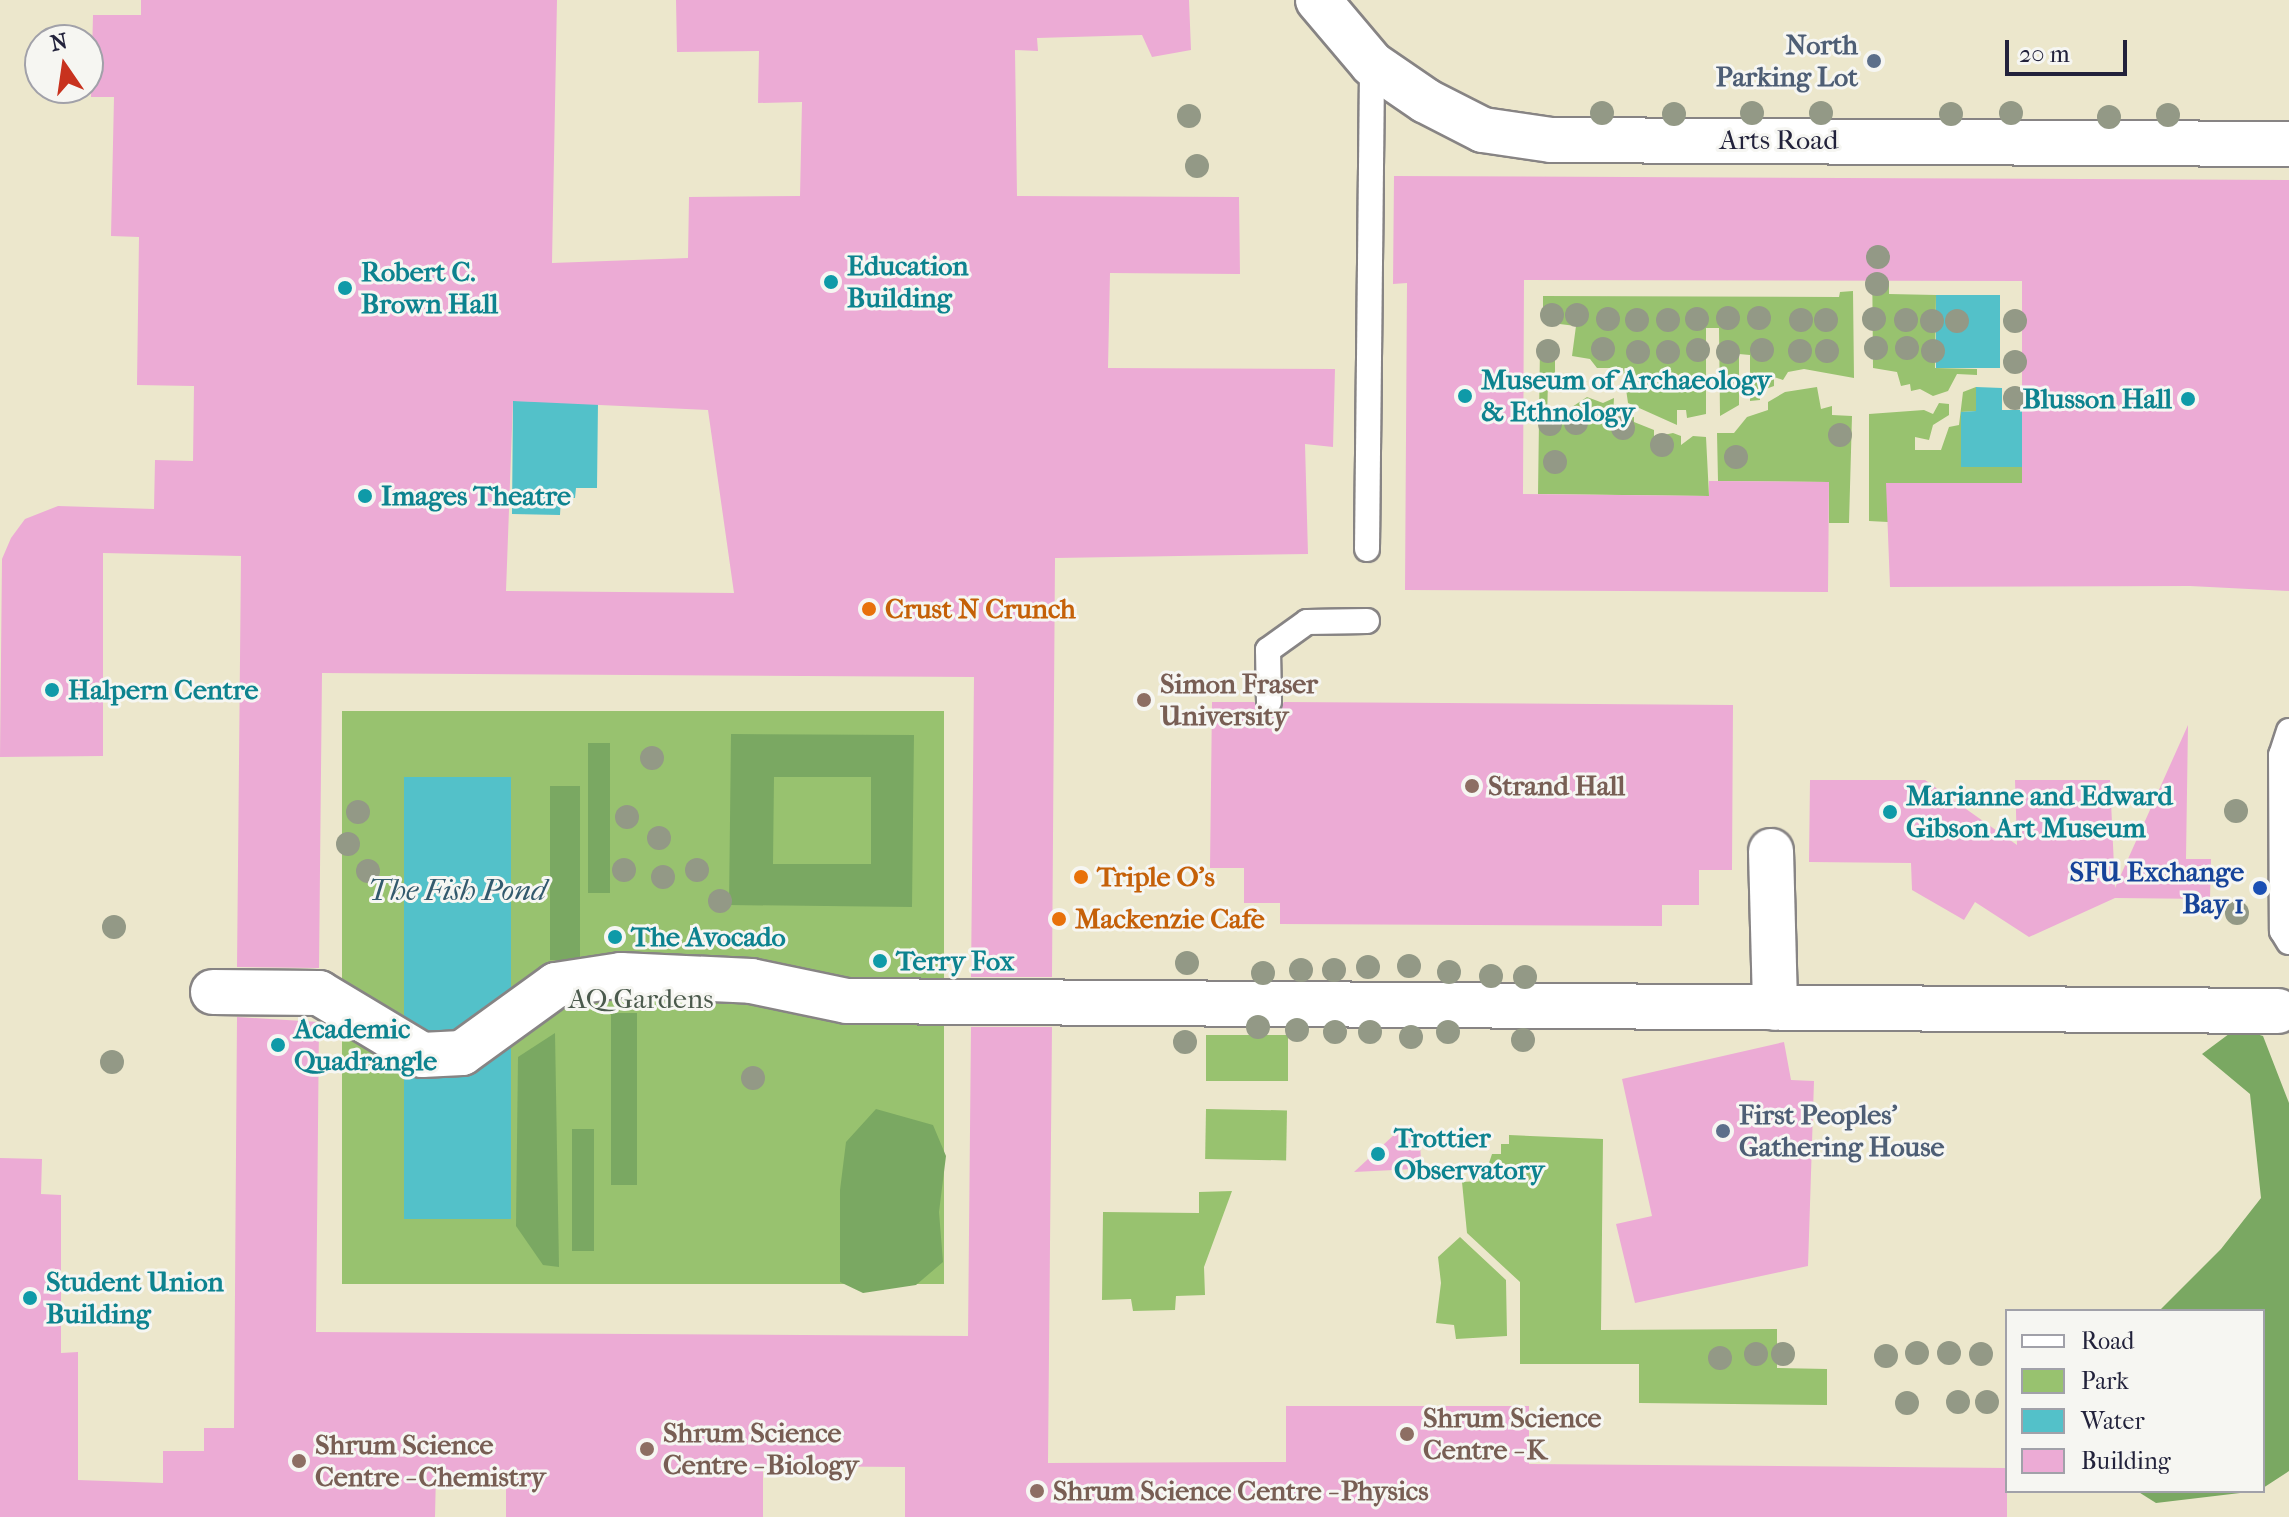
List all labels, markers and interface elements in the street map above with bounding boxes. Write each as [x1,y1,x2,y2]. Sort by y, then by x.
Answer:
north arrow [24,24,104,104]
scale bar [2009,24,2131,74]
text: N [48,28,70,57]
place label: North Parking Lot [1716,28,1858,94]
text: 20 m [2019,40,2070,68]
marker: North Parking Lot [1865,52,1883,70]
street label: Arts Road [1720,123,1838,157]
place label: Education Building [847,249,969,315]
place label: Robert C. Brown Hall [361,255,498,321]
marker: Education Building [822,273,840,291]
marker: Robert C. Brown Hall [336,279,354,297]
place label: Museum of Archaeology & Ethnology [1481,363,1771,429]
place label: Blusson Hall [2023,382,2172,416]
marker: Museum of Archaeology & Ethnology [1456,387,1474,405]
marker: Blusson Hall [2179,390,2197,408]
place label: Images Theatre [381,479,571,513]
marker: Images Theatre [356,487,374,505]
place label: Crust N Crunch [885,592,1076,626]
marker: Crust N Crunch [860,600,878,618]
place label: Simon Fraser University [1160,667,1318,733]
place label: Halpern Centre [68,673,258,707]
marker: Halpern Centre [43,681,61,699]
marker: Simon Fraser University [1135,691,1153,709]
place label: Strand Hall [1488,769,1625,803]
marker: Strand Hall [1463,777,1481,795]
place label: Marianne and Edward Gibson Art Museum [1906,779,2173,845]
marker: Marianne and Edward Gibson Art Museum [1881,803,1899,821]
place label: SFU Exchange Bay 1 [2070,855,2244,921]
place label: Triple O's [1097,860,1215,894]
marker: Triple O's [1072,868,1090,886]
water label: The Fish Pond [368,873,546,909]
marker: SFU Exchange Bay 1 [2251,879,2269,897]
place label: Mackenzie Cafe [1075,902,1265,936]
marker: Mackenzie Cafe [1050,910,1068,928]
place label: The Avocado [631,920,786,954]
marker: The Avocado [606,928,624,946]
place label: Terry Fox [896,944,1014,978]
marker: Terry Fox [871,952,889,970]
park label: AQ Gardens [569,982,713,1016]
place label: Academic Quadrangle [294,1012,437,1078]
marker: Academic Quadrangle [269,1036,287,1054]
place label: First Peoples' Gathering House [1739,1098,1944,1164]
place label: Trottier Observatory [1394,1121,1544,1187]
marker: First Peoples' Gathering House [1714,1122,1732,1140]
marker: Trottier Observatory [1369,1145,1387,1163]
place label: Student Union Building [46,1265,224,1331]
marker: Student Union Building [21,1289,39,1307]
legend [2005,1309,2265,1493]
text: Road [2081,1327,2134,1355]
text: Park [2081,1367,2129,1395]
place label: Shrum Science Centre - K [1423,1401,1601,1467]
text: Water [2081,1407,2145,1435]
place label: Shrum Science Centre - Biology [663,1416,859,1482]
marker: Shrum Science Centre - K [1398,1425,1416,1443]
place label: Shrum Science Centre - Chemistry [315,1428,546,1494]
marker: Shrum Science Centre - Biology [638,1440,656,1458]
text: Building [2081,1447,2171,1475]
marker: Shrum Science Centre - Chemistry [290,1452,308,1470]
place label: Shrum Science Centre - Physics [1053,1474,1429,1508]
marker: Shrum Science Centre - Physics [1028,1482,1046,1500]

